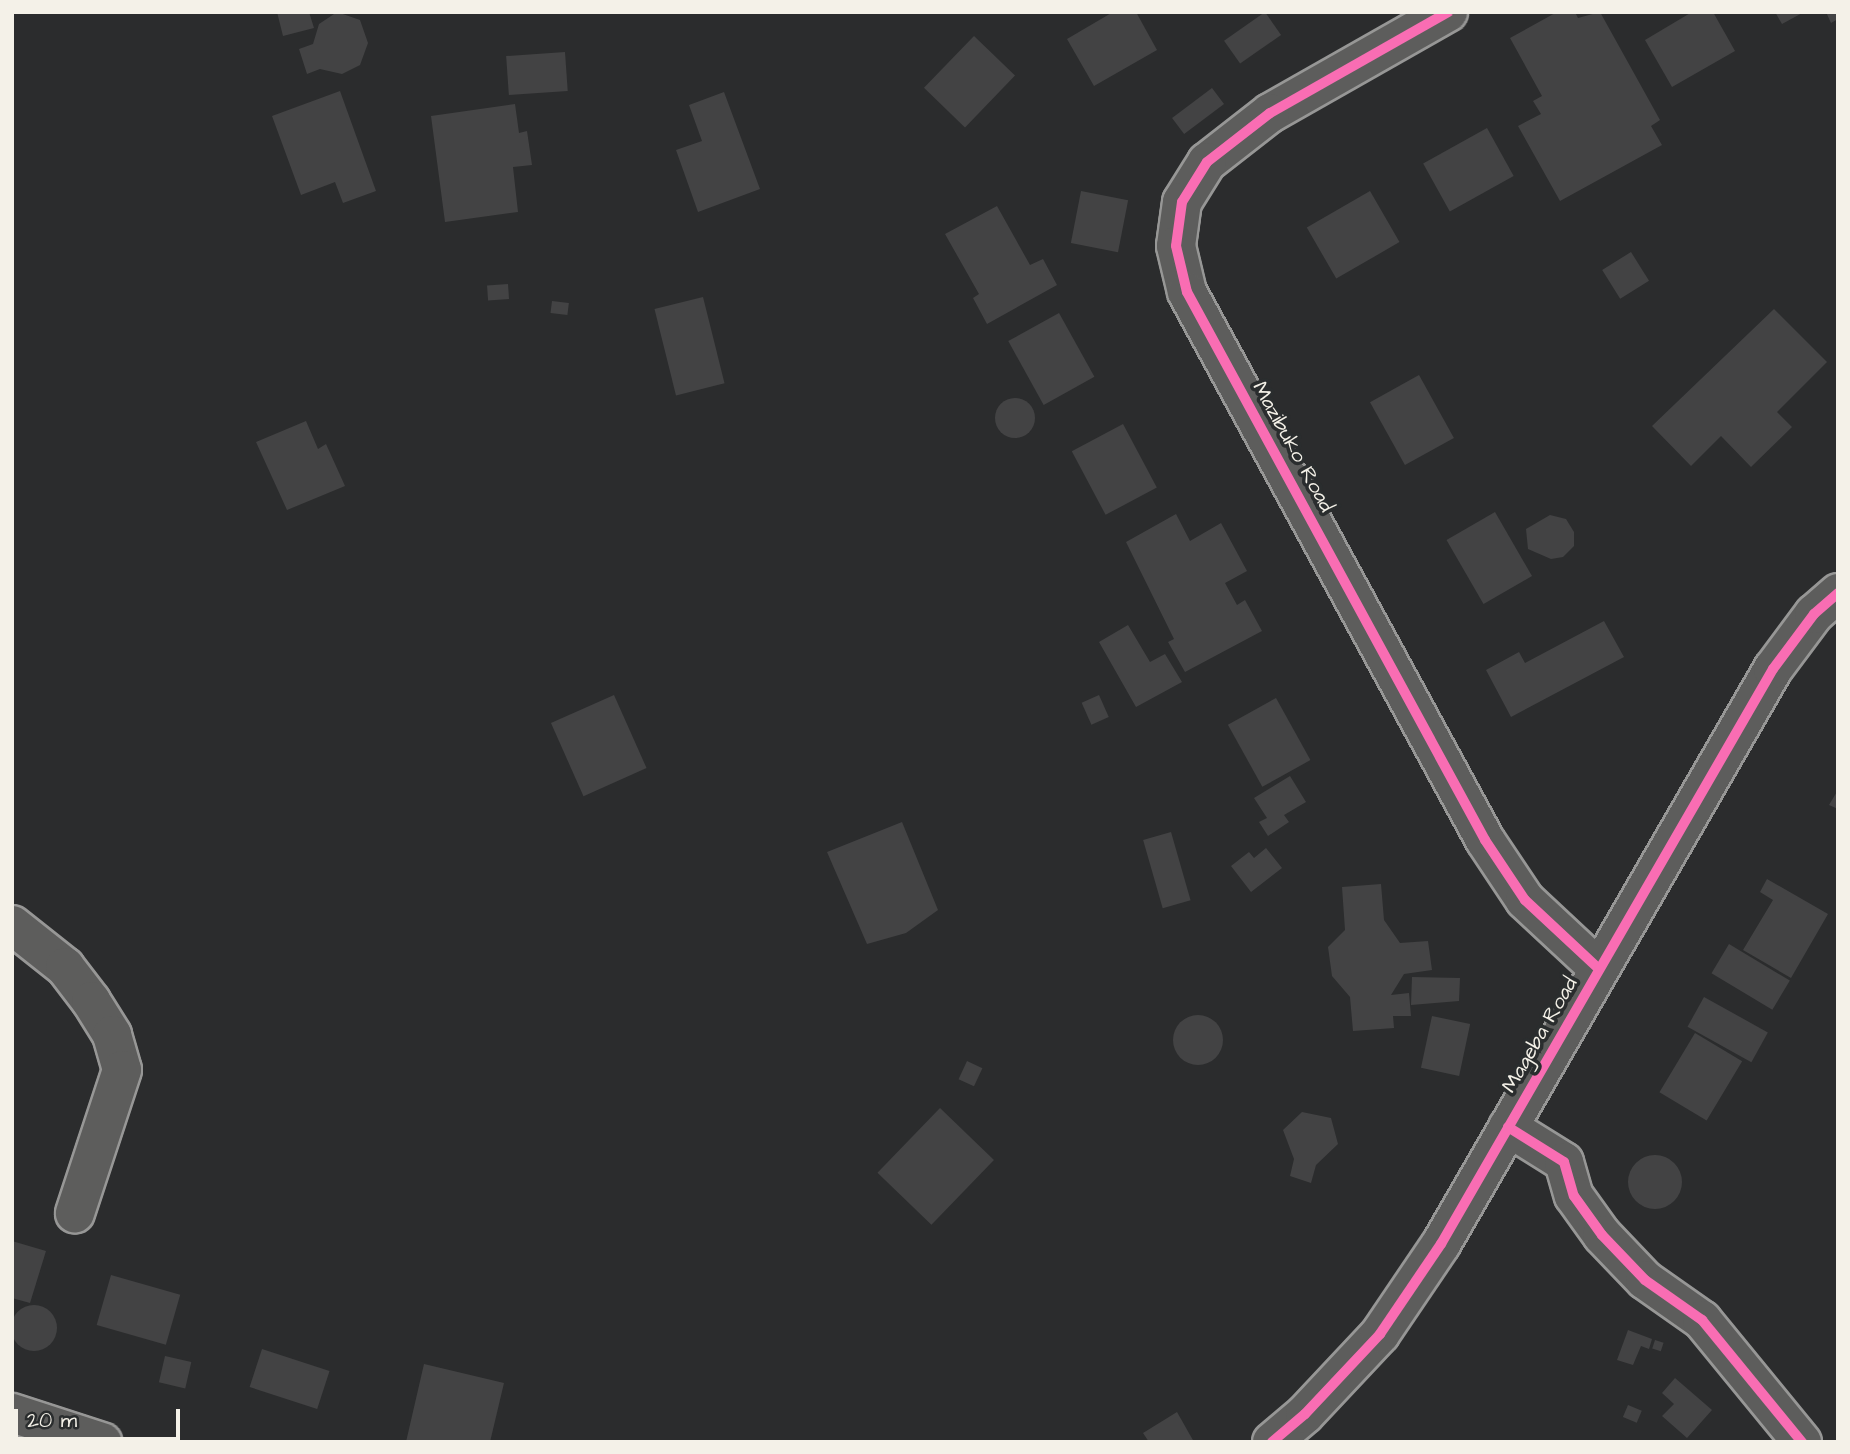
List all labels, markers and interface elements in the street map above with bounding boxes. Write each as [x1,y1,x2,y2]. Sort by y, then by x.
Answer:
street label: Mazibuko Road [1247,377,1339,517]
street label: Mageba Road [1497,973,1583,1097]
scale bar [18,1394,184,1438]
text: 20 m [27,1406,77,1435]

